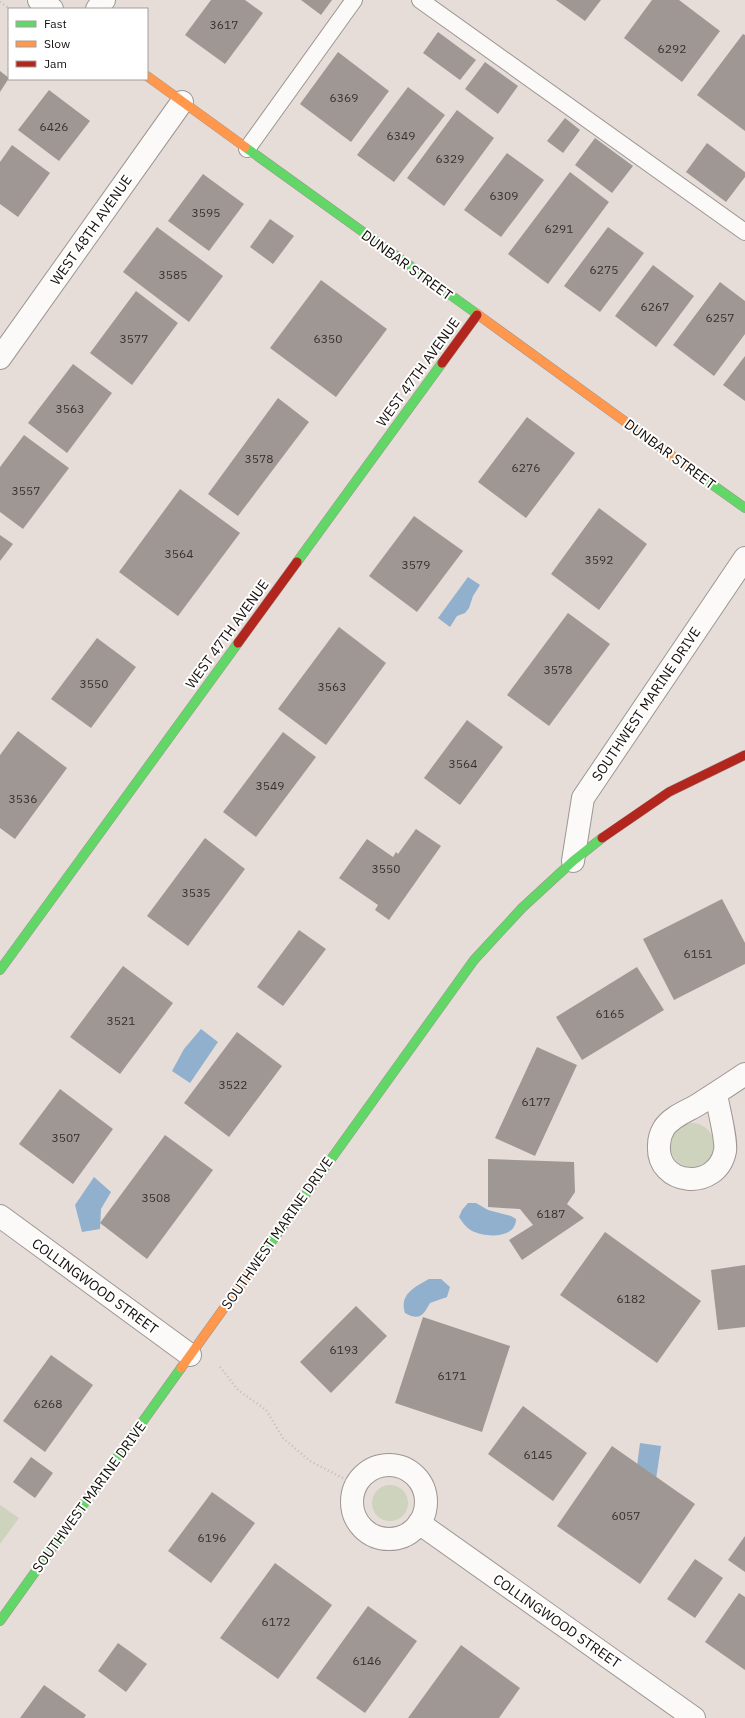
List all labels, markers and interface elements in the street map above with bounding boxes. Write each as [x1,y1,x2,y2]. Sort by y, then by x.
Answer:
legend [8,8,148,80]
text: Fast [44,16,67,31]
house number: 3617 [210,17,238,32]
text: Slow [44,36,70,51]
house number: 6292 [658,41,686,56]
text: Jam [44,56,67,71]
house number: 6369 [330,90,358,105]
house number: 6426 [40,119,68,134]
house number: 6349 [387,128,415,143]
house number: 6329 [436,151,464,166]
street label: WEST 48TH AVENUE [46,171,136,289]
house number: 6309 [490,188,518,203]
house number: 3595 [192,205,220,220]
house number: 6291 [545,221,573,236]
street label: DUNBAR STREET [358,226,456,304]
house number: 6275 [590,262,618,277]
house number: 3585 [159,267,187,282]
house number: 6267 [641,299,669,314]
house number: 6257 [706,310,734,325]
street label: WEST 47TH AVENUE [372,314,464,430]
house number: 3577 [120,331,148,346]
house number: 6350 [314,331,342,346]
house number: 3563 [56,401,84,416]
street label: DUNBAR STREET [621,415,719,493]
house number: 3578 [245,451,273,466]
house number: 6276 [512,460,540,475]
house number: 3557 [12,483,40,498]
house number: 3564 [165,546,193,561]
house number: 3592 [585,552,613,567]
house number: 3579 [402,557,430,572]
street label: WEST 47TH AVENUE [181,576,273,692]
street label: SOUTHWEST MARINE DRIVE [588,623,704,785]
house number: 3578 [544,662,572,677]
house number: 3550 [80,676,108,691]
house number: 3563 [318,679,346,694]
house number: 3564 [449,756,477,771]
house number: 3549 [256,778,284,793]
house number: 3536 [9,791,37,806]
house number: 3550 [372,861,400,876]
house number: 3535 [182,885,210,900]
house number: 6151 [684,946,712,961]
house number: 6165 [596,1006,624,1021]
house number: 3521 [107,1013,135,1028]
house number: 3522 [219,1077,247,1092]
house number: 6177 [522,1094,550,1109]
house number: 3507 [52,1130,80,1145]
street label: SOUTHWEST MARINE DRIVE [217,1153,337,1313]
house number: 3508 [142,1190,170,1205]
house number: 6187 [537,1206,565,1221]
street label: COLLINGWOOD STREET [28,1234,162,1338]
house number: 6182 [617,1291,645,1306]
house number: 6193 [330,1342,358,1357]
house number: 6171 [438,1368,466,1383]
house number: 6268 [34,1396,62,1411]
street label: SOUTHWEST MARINE DRIVE [28,1418,150,1576]
house number: 6145 [524,1447,552,1462]
house number: 6057 [612,1508,640,1523]
house number: 6196 [198,1530,226,1545]
street label: COLLINGWOOD STREET [490,1570,624,1672]
house number: 6172 [262,1614,290,1629]
house number: 6146 [353,1653,381,1668]

